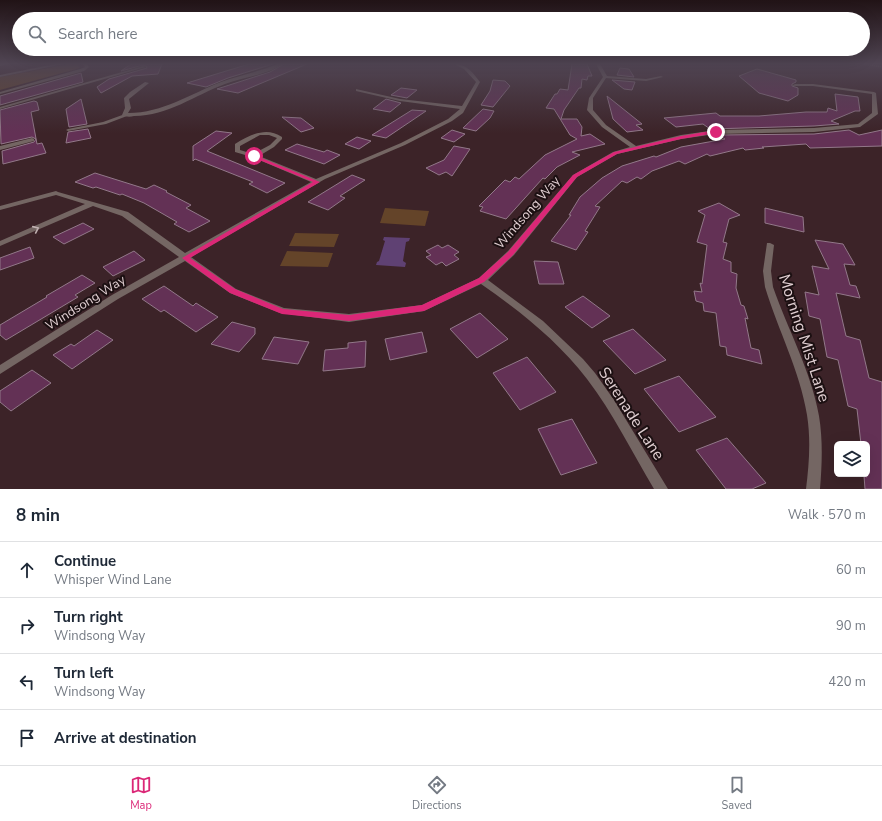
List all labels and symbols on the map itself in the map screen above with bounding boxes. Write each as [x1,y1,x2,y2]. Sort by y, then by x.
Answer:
route end [707,123,725,141]
route start [245,147,263,165]
street label: Windsong Way [491,172,565,253]
one-way arrow [32,226,39,234]
street label: Windsong Way [42,271,129,335]
street label: Morning Mist Lane [773,272,835,405]
street label: Serenade Lane [593,363,669,464]

